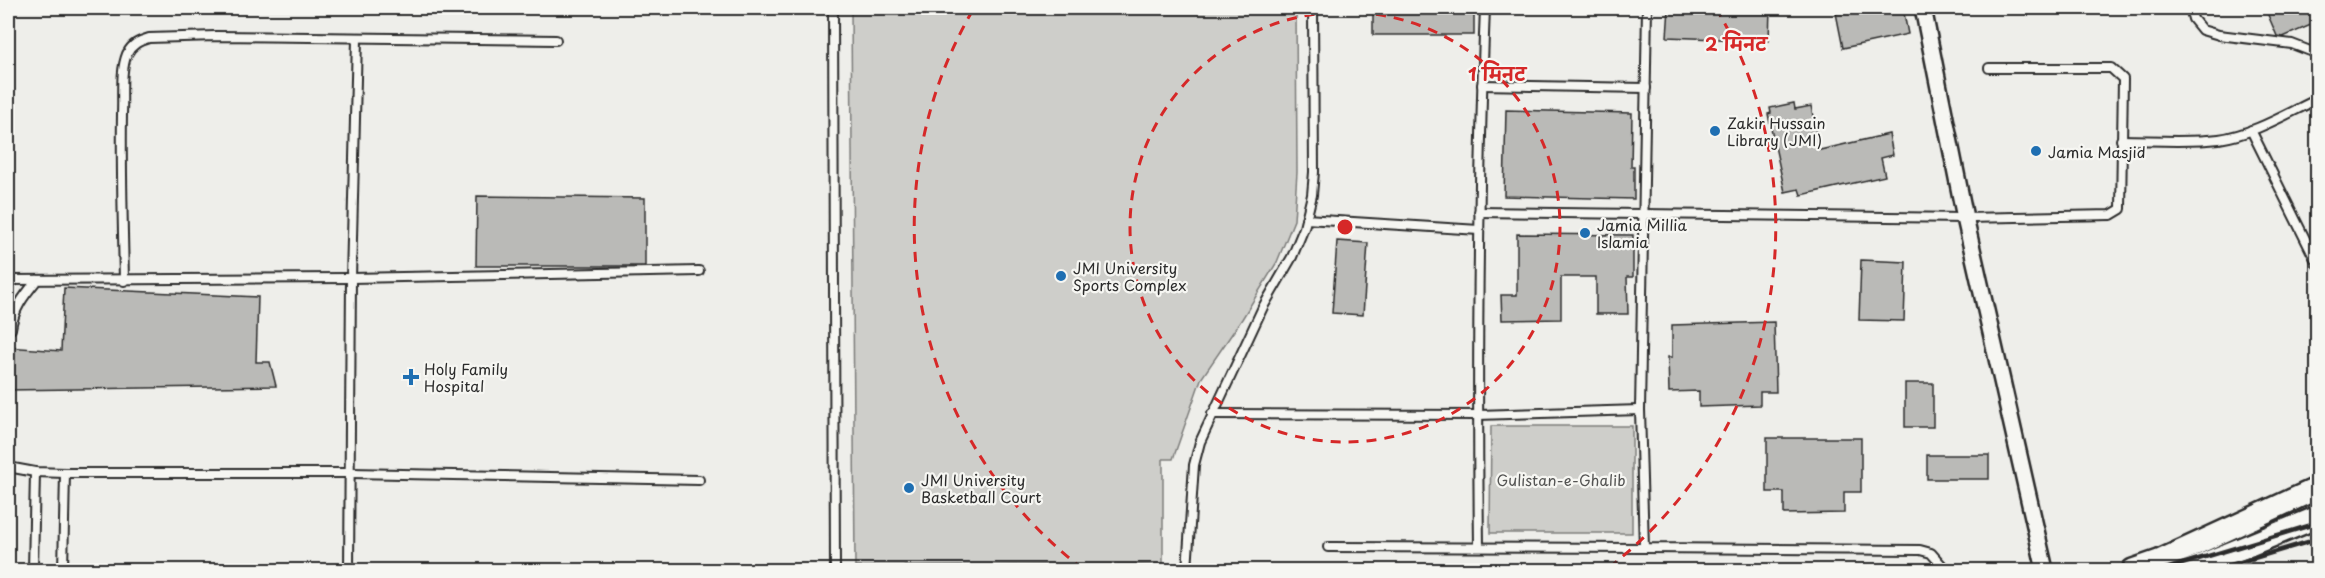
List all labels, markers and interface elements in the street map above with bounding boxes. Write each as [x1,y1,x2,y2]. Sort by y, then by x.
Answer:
text: 2 मिनट [1705,30,1769,57]
text: 1 मिनट [1468,60,1528,87]
place label: Zakir Hussain Library (JMI) [1727,111,1826,151]
marker: Zakir Hussain Library (JMI) [1708,124,1722,138]
place label: Jamia Masjid [2048,140,2146,163]
marker: Jamia Masjid [2029,144,2043,158]
place label: Jamia Millia Islamia [1597,213,1688,253]
centre of rings [1335,217,1355,237]
marker: Jamia Millia Islamia [1578,226,1592,240]
place label: JMI University Sports Complex [1073,256,1187,296]
marker: JMI University Sports Complex [1054,269,1068,283]
place label: Holy Family Hospital [424,357,508,397]
marker: Holy Family Hospital [402,368,420,386]
place label: JMI University Basketball Court [921,468,1041,508]
park label: Gulistan-e-Ghalib [1496,468,1626,491]
marker: JMI University Basketball Court [902,481,916,495]

